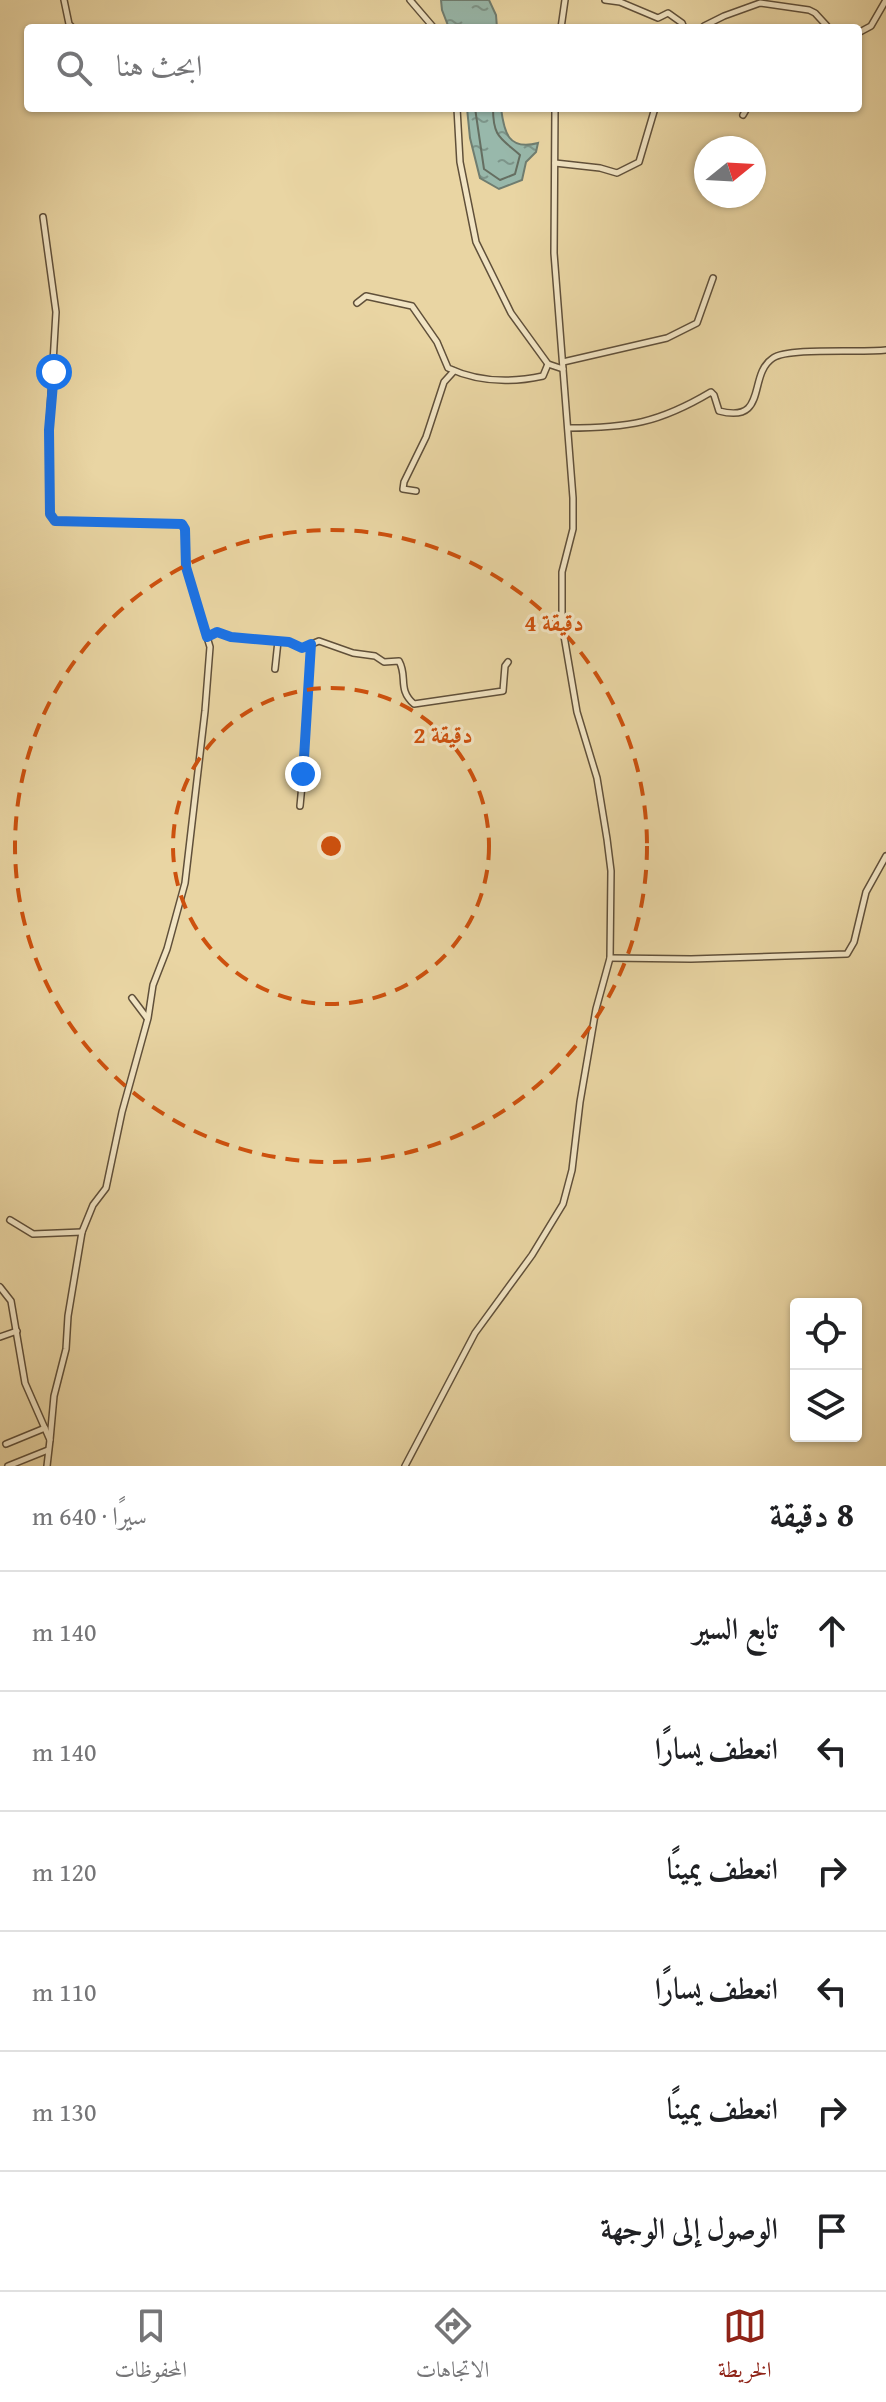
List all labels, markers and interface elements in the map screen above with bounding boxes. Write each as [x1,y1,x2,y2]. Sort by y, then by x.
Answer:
search box [24,24,862,112]
text: ابحث هنا [116,43,203,87]
icon: search [52,46,96,90]
north arrow [694,136,766,208]
route start [36,354,72,390]
text: 4 دقيقة [524,605,584,640]
text: 2 دقيقة [413,717,473,752]
route end [285,756,321,792]
centre of rings [317,832,345,860]
map controls [790,1298,862,1442]
button: locate [790,1298,862,1370]
button: layers [790,1370,862,1442]
text: 8 دقيقة [770,1489,854,1538]
text: سيرًا · 640 m [32,1496,147,1535]
text: تابع السير [693,1606,778,1650]
icon: ahead [810,1609,854,1653]
text: 140 m [32,1612,97,1651]
text: انعطف يسارًا [655,1726,778,1770]
icon: left [810,1729,854,1773]
text: 140 m [32,1732,97,1771]
text: انعطف يمينًا [667,1846,778,1890]
icon: right [810,1849,854,1893]
text: 120 m [32,1852,97,1891]
text: انعطف يسارًا [655,1966,778,2010]
icon: left [810,1969,854,2013]
text: 110 m [32,1972,97,2011]
text: انعطف يمينًا [667,2086,778,2130]
icon: right [810,2089,854,2133]
text: 130 m [32,2092,97,2131]
text: الوصول إلى الوجهة [600,2206,778,2250]
icon: arrive [810,2209,854,2253]
tab: المحفوظات [114,2304,187,2391]
tab: الاتجاهات [416,2304,489,2391]
tab: الخريطة [718,2304,772,2391]

